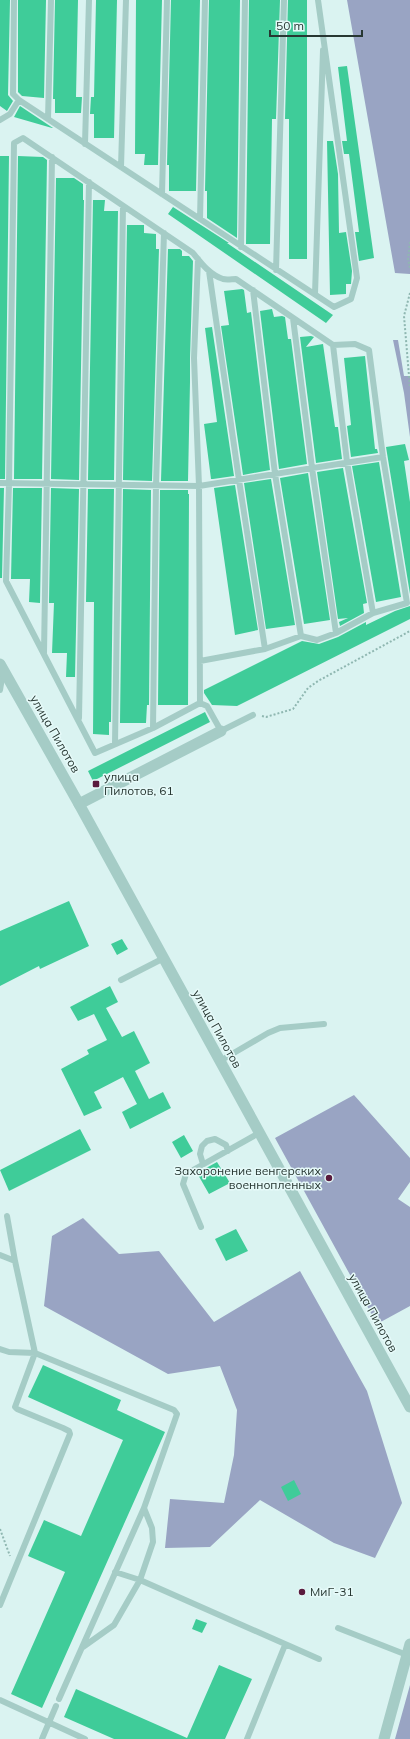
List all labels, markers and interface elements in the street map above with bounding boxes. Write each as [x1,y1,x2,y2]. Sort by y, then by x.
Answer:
scale bar [270,12,362,38]
text: 50 m [276,18,304,33]
street label: улица Пилотов [27,692,84,776]
place label: улица Пилотов, 61 [104,769,174,798]
marker: улица Пилотов, 61 [91,779,101,789]
street label: улица Пилотов [190,987,245,1071]
place label: Захоронение венгерских военнопленных [174,1163,321,1192]
marker: Захоронение венгерских военнопленных [324,1173,334,1183]
street label: улица Пилотов [346,1271,401,1355]
place label: МиГ-31 [310,1584,354,1599]
marker: МиГ-31 [297,1587,307,1597]

